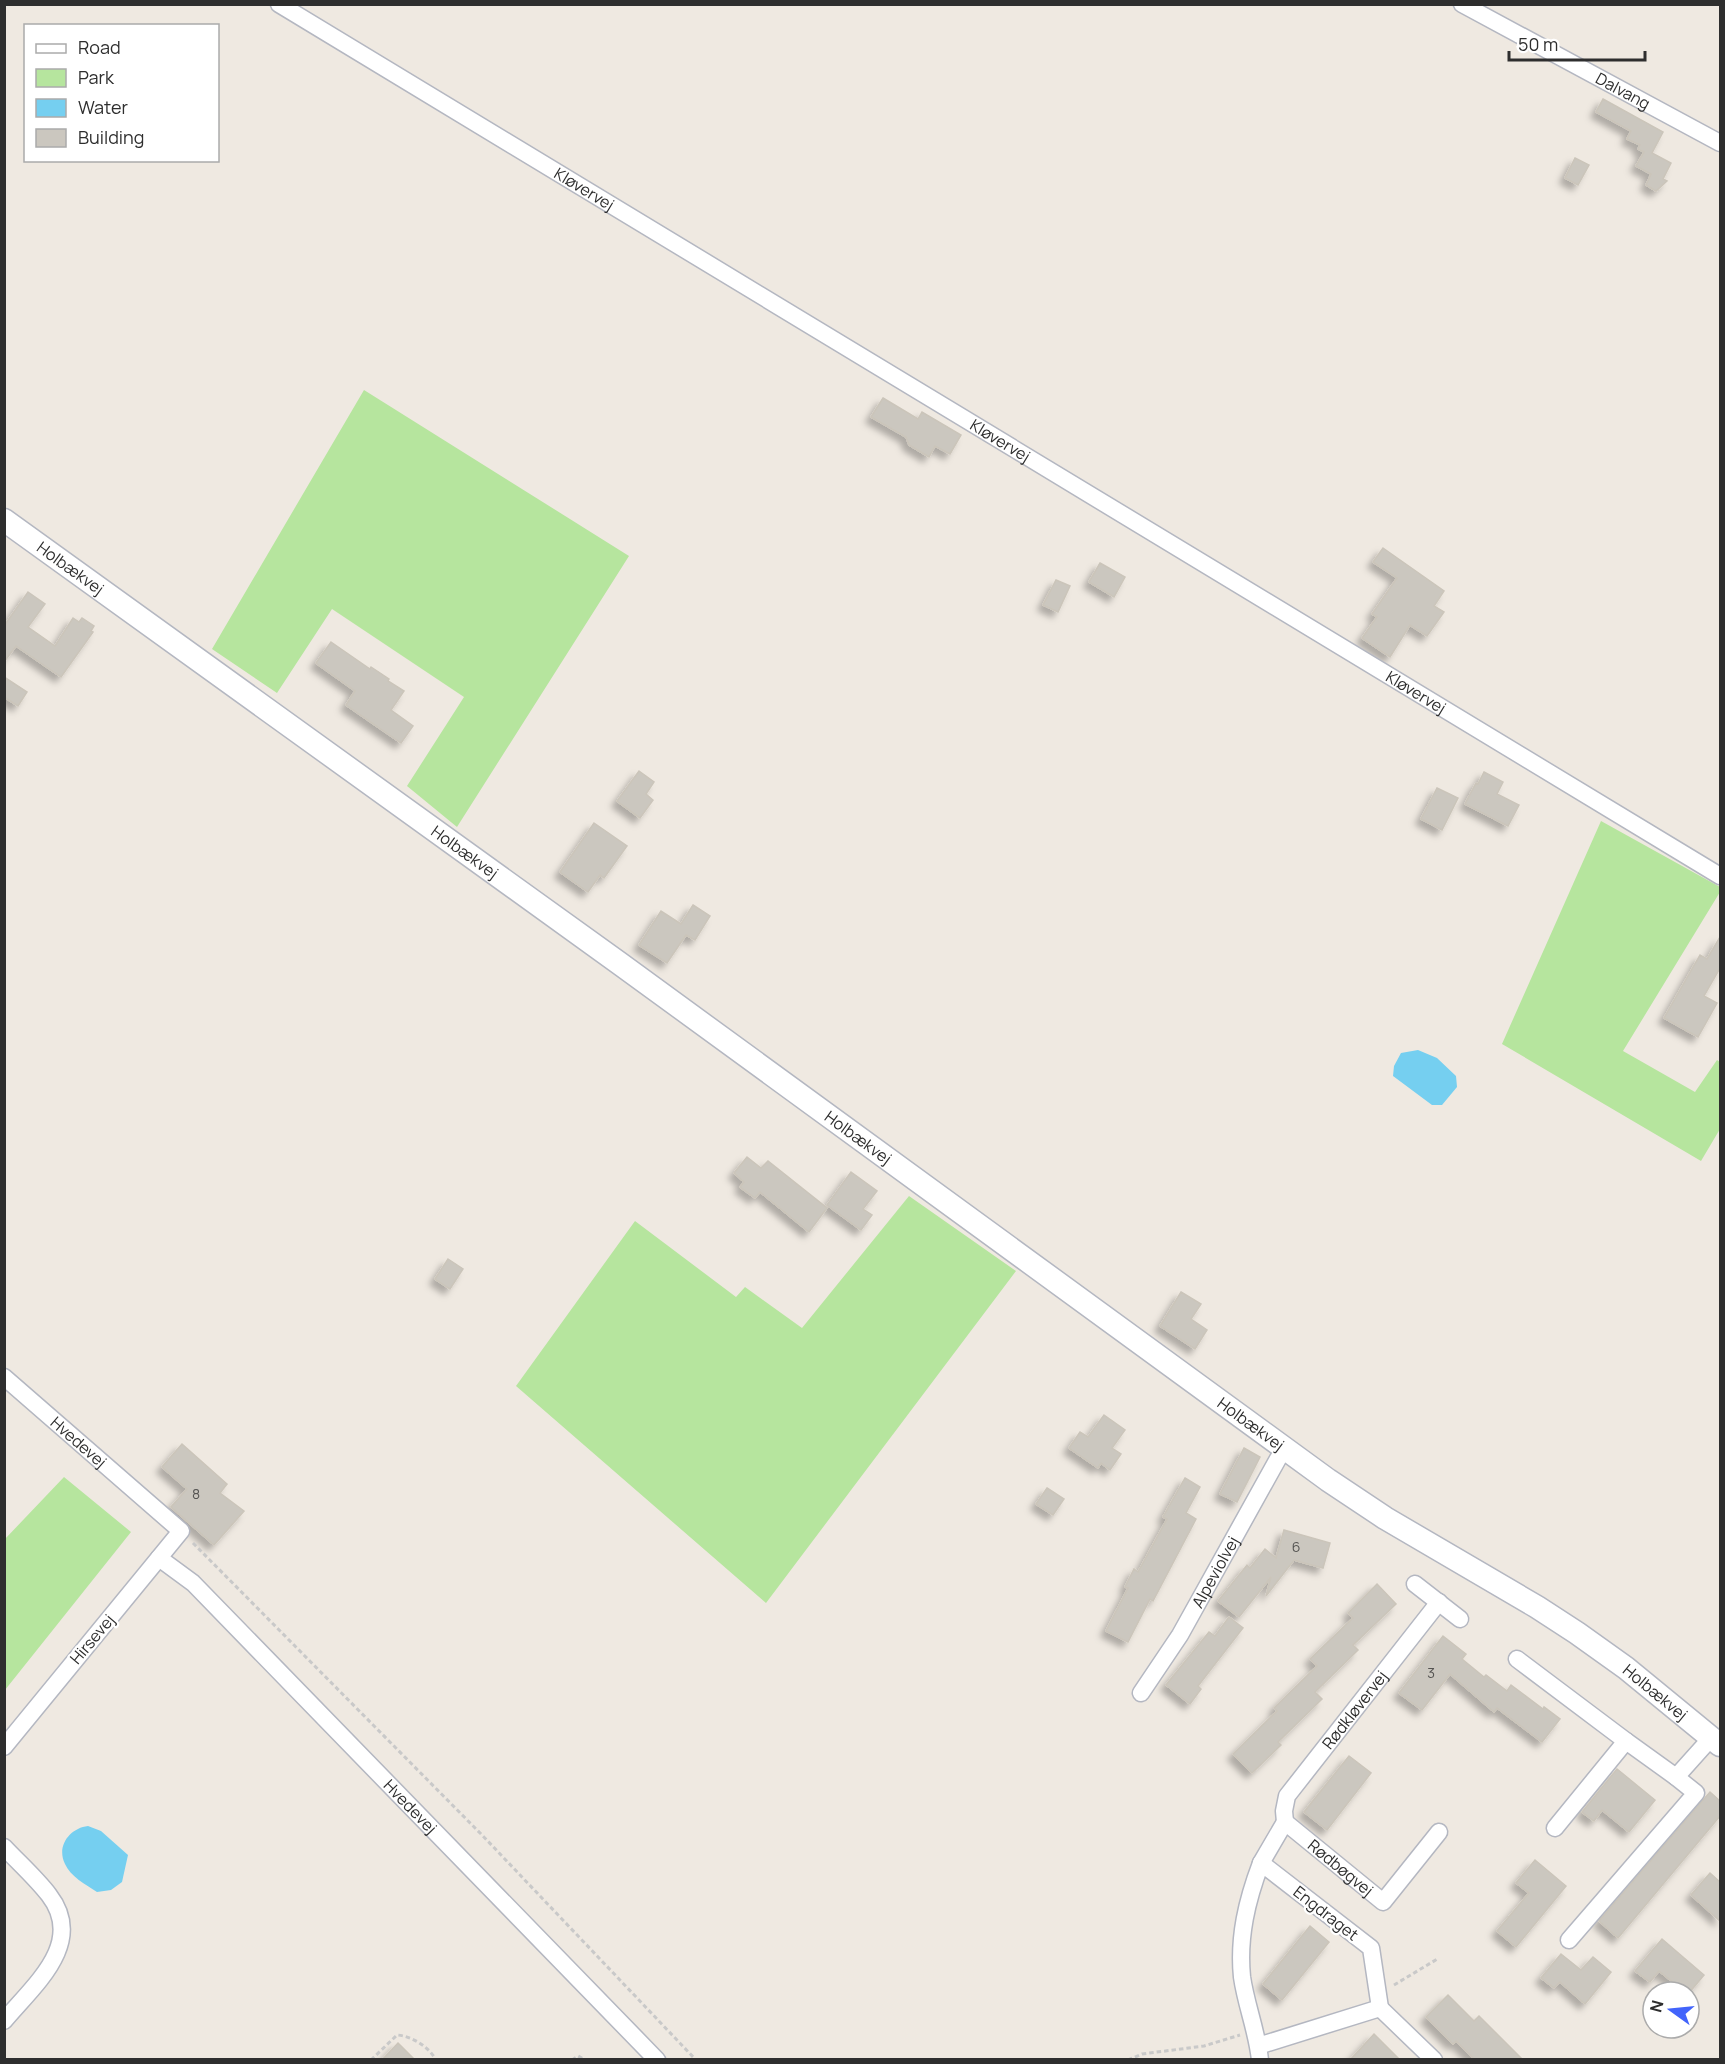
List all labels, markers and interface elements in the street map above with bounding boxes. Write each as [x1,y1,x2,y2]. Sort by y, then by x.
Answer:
legend [24,24,219,162]
scale bar [1509,24,1646,62]
text: 50 m [1518,32,1558,56]
text: Road [78,35,121,59]
text: Park [78,65,115,89]
street label: Dalvang [1592,67,1654,114]
text: Water [78,95,128,119]
text: Building [78,125,144,149]
street label: Kløvervej [550,162,619,215]
street label: Kløvervej [966,414,1034,467]
street label: Holbækvej [33,536,109,600]
street label: Kløvervej [1382,665,1450,719]
street label: Holbækvej [427,820,503,884]
street label: Holbækvej [820,1106,896,1169]
street label: Holbækvej [1213,1392,1289,1456]
street label: Hvedevej [46,1411,111,1473]
house number: 8 [192,1484,200,1503]
street label: Alpeviolvej [1186,1532,1244,1612]
house number: 6 [1292,1537,1300,1556]
street label: Hirsevej [65,1609,119,1669]
street label: Holbækvej [1618,1659,1692,1725]
house number: 3 [1427,1663,1435,1682]
street label: Rødkløvervej [1317,1666,1392,1753]
street label: Hvedevej [379,1775,442,1838]
street label: Rødbøgvej [1303,1834,1378,1901]
street label: Engdraget [1289,1881,1363,1945]
north arrow [1641,1980,1701,2040]
text: N [1644,1998,1669,2015]

